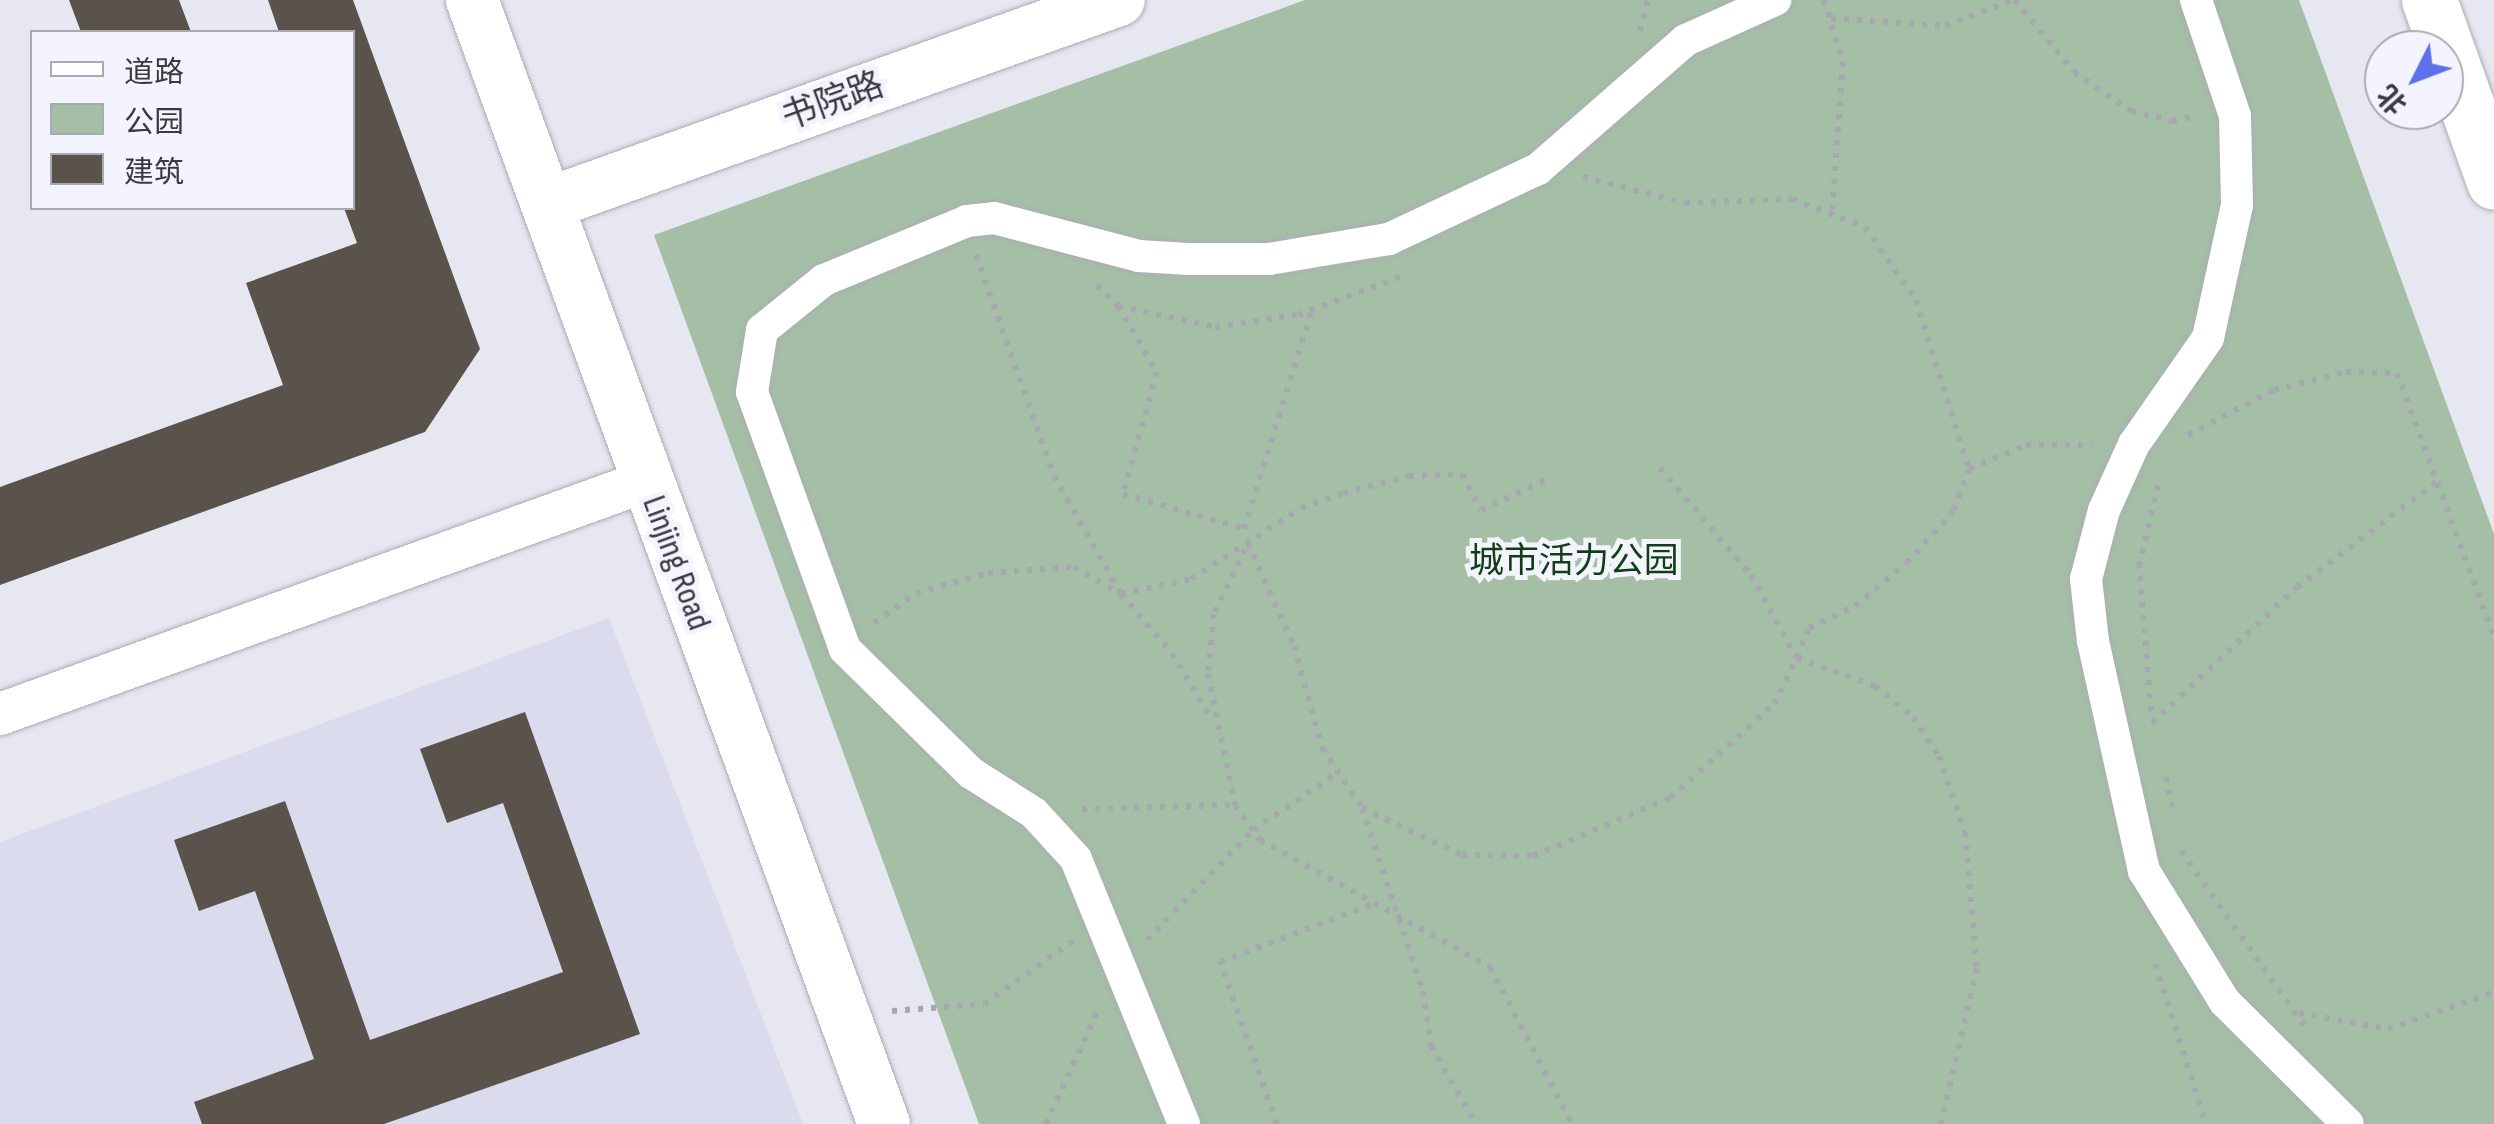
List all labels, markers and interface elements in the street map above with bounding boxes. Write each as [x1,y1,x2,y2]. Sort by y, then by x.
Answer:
legend [30,30,355,210]
north arrow [2364,30,2464,130]
text: 道路 [124,55,184,91]
street label: 书院路 [776,64,890,140]
text: 北 [2371,78,2414,121]
text: 公园 [124,105,184,141]
text: 建筑 [124,155,184,191]
street label: Linjing Road [632,490,720,636]
park label: 城市活力公园 [1469,541,1679,583]

